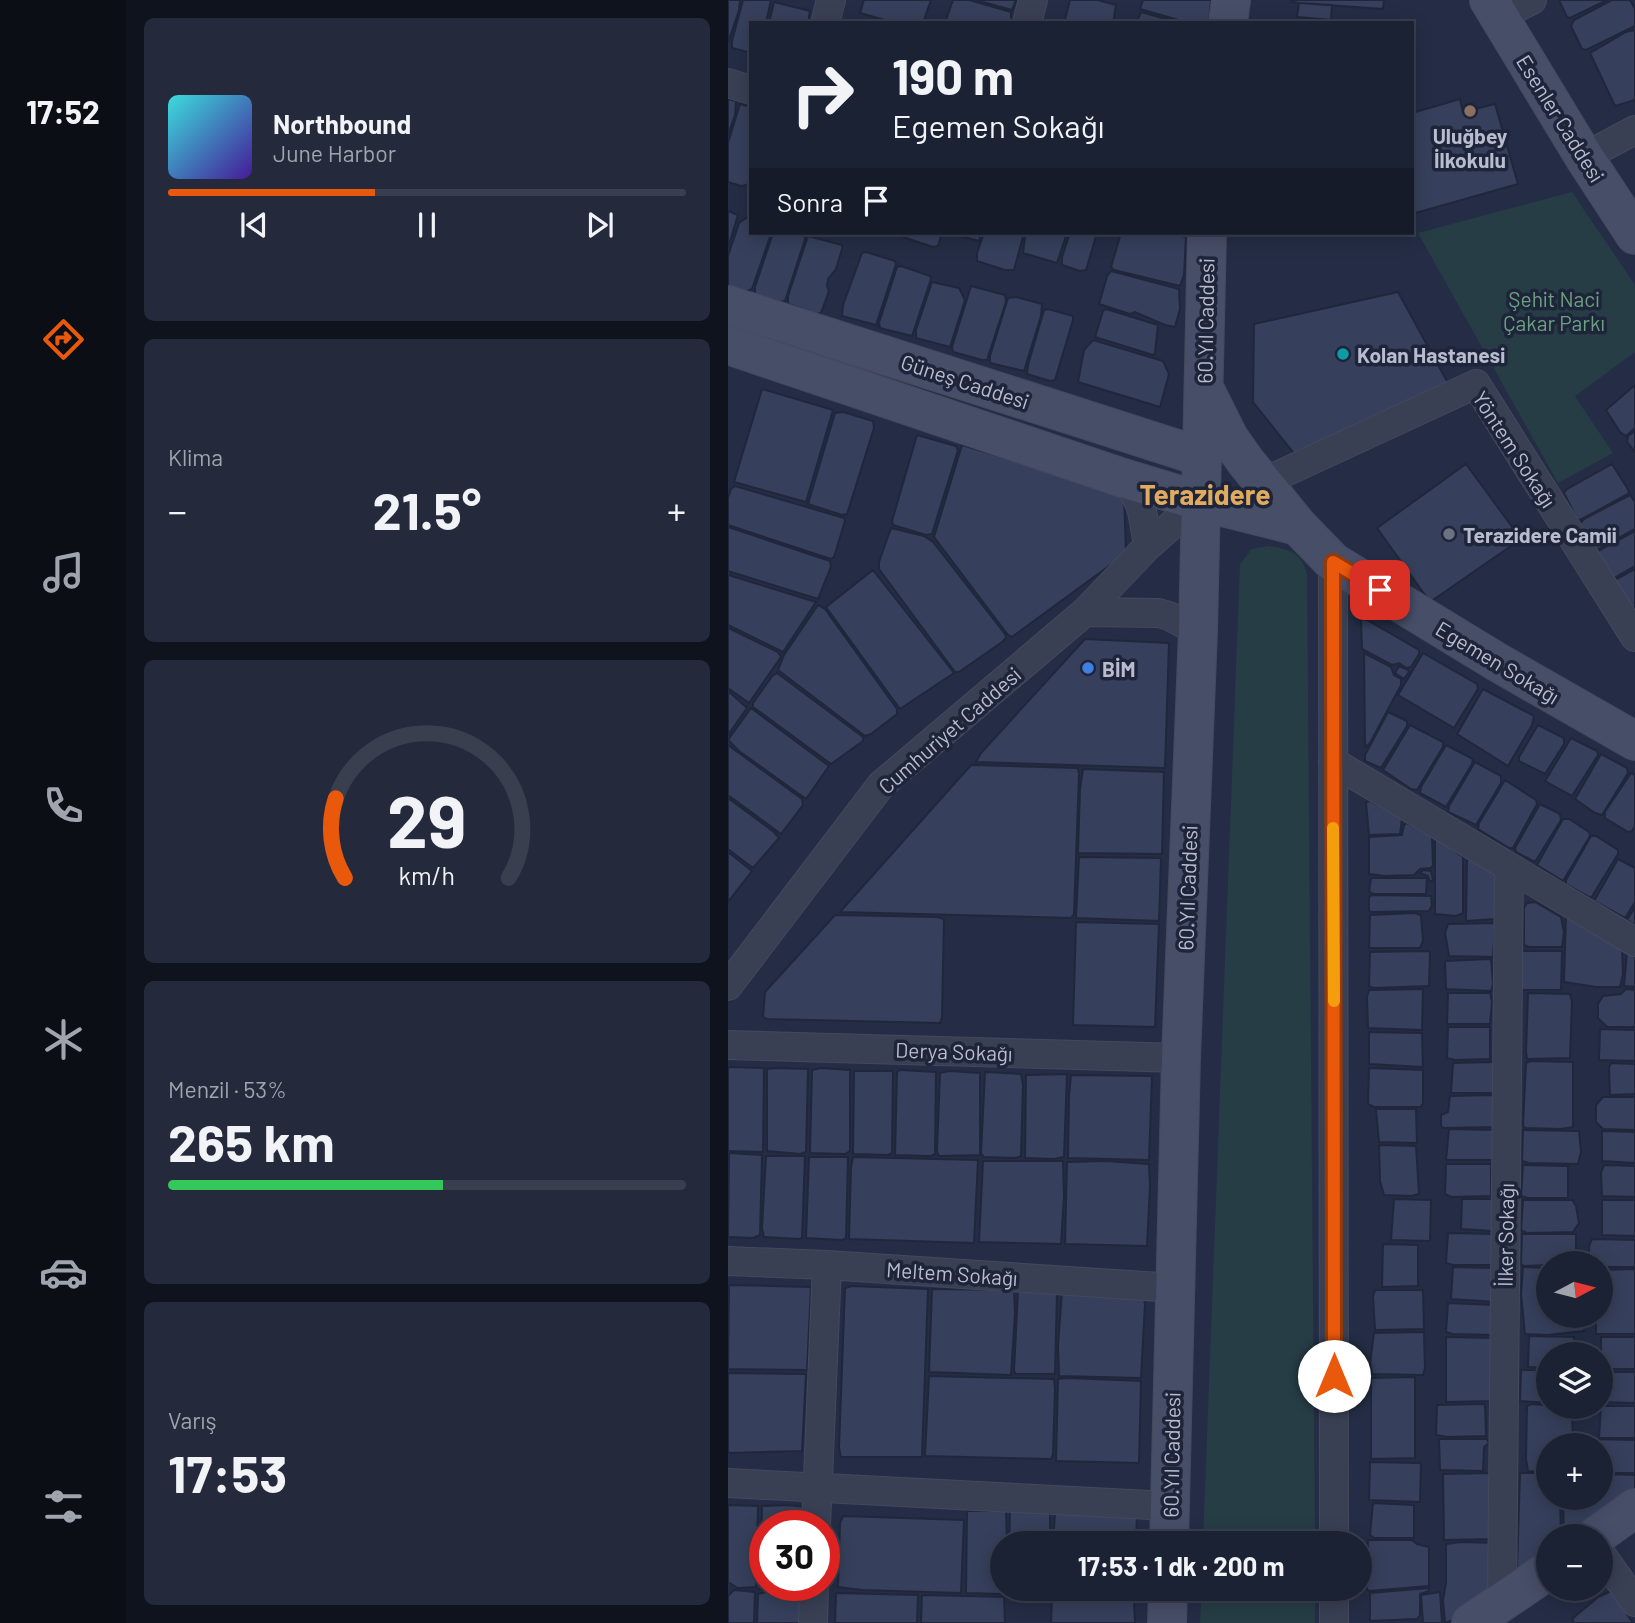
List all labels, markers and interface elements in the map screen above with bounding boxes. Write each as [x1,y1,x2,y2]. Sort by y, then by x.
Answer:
text: 190 m [892,46,1014,105]
icon: right [777,49,868,140]
street label: Esenler Caddesi [1512,50,1610,186]
text: 17:52 [26,92,100,130]
marker: Uluğbey İlkokulu [1462,103,1478,119]
text: Egemen Sokağı [892,106,1105,144]
text: Northbound [273,108,411,139]
place label: Uluğbey İlkokulu [1433,123,1508,172]
text: June Harbor [273,139,396,167]
icon: arrive [857,182,895,220]
text: Sonra [777,186,843,217]
icon: previous [235,206,273,244]
icon: pause [408,206,446,244]
icon: next [581,206,619,244]
street label: 60.Yıl Caddesi [1191,258,1219,384]
park label: Şehit Naci Çakar Parkı [1503,286,1605,335]
icon: directions [39,315,88,364]
place label: Kolan Hastanesi [1357,342,1505,367]
marker: Kolan Hastanesi [1335,346,1351,362]
street label: Güneş Caddesi [898,349,1032,413]
street label: Yöntem Sokağı [1468,386,1562,512]
text: Klima [168,443,223,471]
district label: Terazidere [1140,477,1270,511]
text: 21.5° [373,478,481,540]
text: − [168,487,187,533]
text: + [667,487,686,533]
place label: Terazidere Camii [1463,522,1617,547]
marker: Terazidere Camii [1441,526,1457,542]
icon: music [39,548,88,597]
pin [1350,560,1410,620]
icon: arrive [1361,571,1399,609]
street label: Egemen Sokağı [1432,615,1564,709]
place label: BİM [1102,656,1136,681]
marker: BİM [1080,660,1096,676]
street label: Cumhuriyet Caddesi [873,662,1025,798]
text: 29 [387,775,467,863]
icon: phone [39,781,88,830]
street label: 60.Yıl Caddesi [1172,825,1202,951]
text: km/h [399,859,455,889]
icon: climate [39,1015,88,1064]
street label: Derya Sokağı [895,1036,1013,1066]
text: Menzil · 53% [168,1075,287,1103]
text: 265 km [168,1110,335,1172]
street label: İlker Sokağı [1492,1183,1518,1287]
icon: car [39,1248,88,1297]
north arrow [1536,1251,1614,1328]
map controls [1536,1251,1613,1601]
street label: Meltem Sokağı [885,1256,1019,1290]
position arrow [1297,1339,1371,1413]
button: layers [1536,1342,1613,1419]
street label: 60.Yıl Caddesi [1157,1392,1185,1518]
text: Varış [168,1406,217,1434]
button: + [1536,1433,1613,1510]
text: 17:53 [168,1441,287,1503]
icon: filters [39,1482,88,1531]
speed limit sign: 30 [749,1510,840,1601]
button: − [1536,1524,1613,1601]
text: 17:53 · 1 dk · 200 m [1078,1550,1284,1581]

